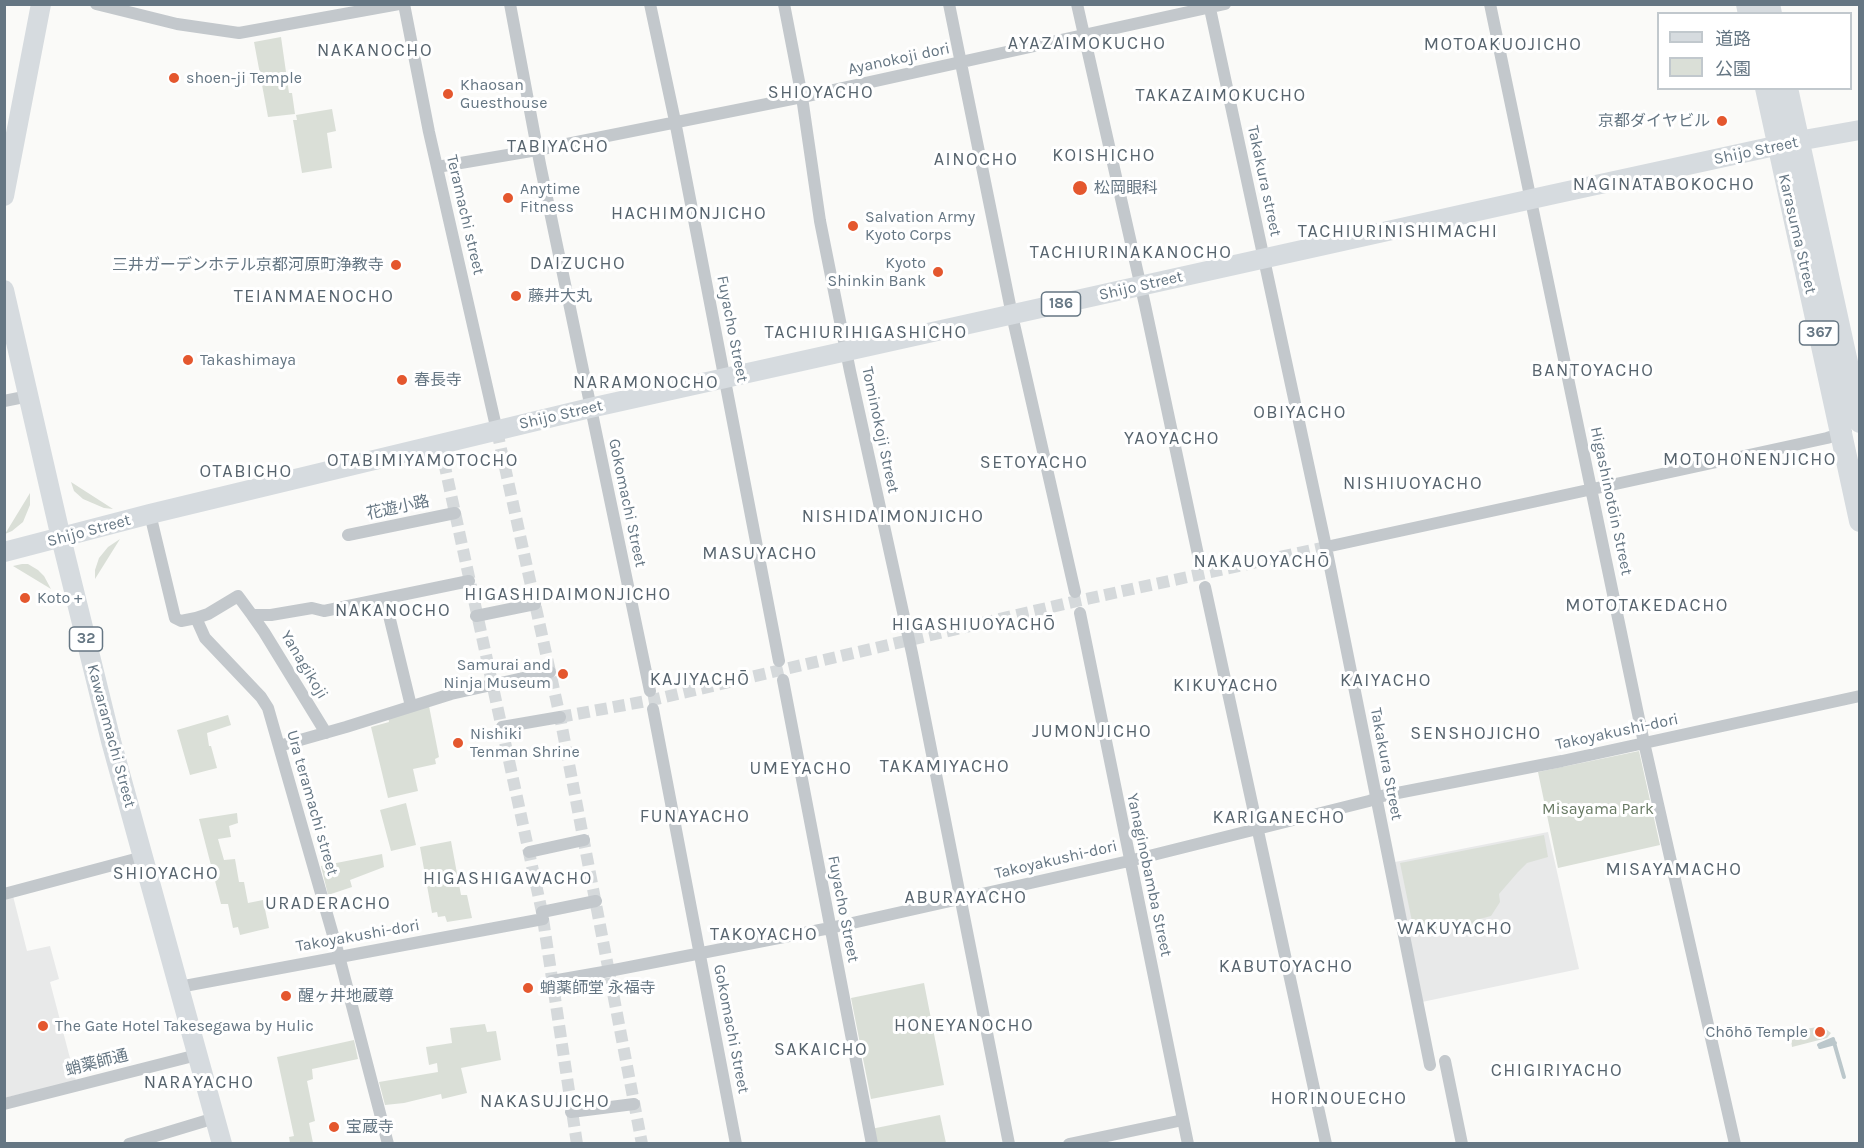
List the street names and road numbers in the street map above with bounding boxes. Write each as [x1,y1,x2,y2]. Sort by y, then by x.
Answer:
street label: Ayanokoji dori [846,39,952,79]
street label: Takakura street [1243,124,1285,238]
street label: Shijo Street [1712,133,1800,169]
street label: Teramachi street [442,153,488,277]
street label: Karasuma Street [1774,172,1820,296]
street label: Shijo Street [1097,267,1185,305]
street label: Fuyacho Street [712,274,752,384]
road number: 186 [1042,292,1080,316]
road number: 367 [1800,321,1838,345]
street label: Tominokoji Street [857,365,903,495]
street label: Shijo Street [517,396,605,434]
street label: Higashinotōin Street [1586,425,1636,577]
street label: Gokomachi Street [604,437,650,569]
street label: 花遊小路 [365,492,431,524]
street label: Shijo Street [45,511,133,551]
road number: 32 [70,627,103,651]
street label: Yanagikoji [276,627,332,703]
street label: Kawaramachi Street [83,662,139,810]
street label: Takakura Street [1366,706,1406,822]
street label: Takoyakushi-dori [1554,710,1680,754]
street label: Ura teramachi street [282,728,342,878]
street label: Yanaginobamba Street [1122,792,1176,958]
street label: Takoyakushi-dori [993,837,1119,883]
street label: Fuyacho Street [823,854,863,964]
street label: Takoyakushi-dori [295,916,421,956]
street label: Gokomachi Street [709,963,753,1095]
street label: 蛸薬師通 [64,1046,130,1080]

